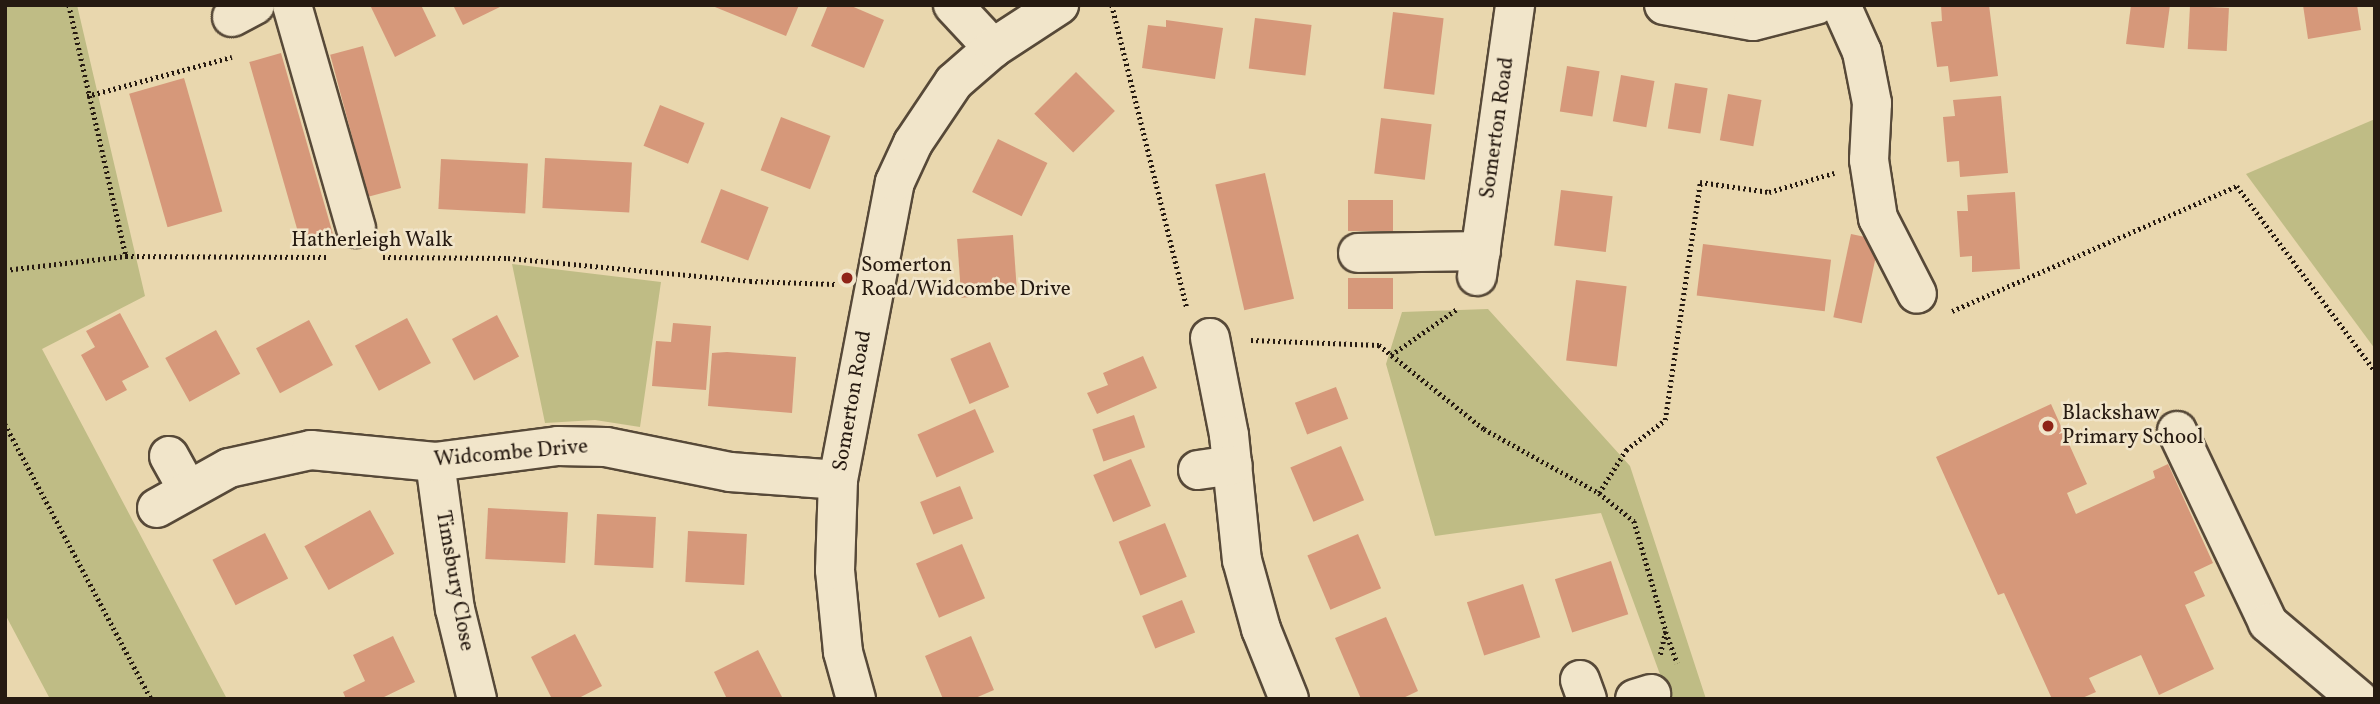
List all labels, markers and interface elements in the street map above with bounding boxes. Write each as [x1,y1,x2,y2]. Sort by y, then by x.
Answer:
street label: Somerton Road [1476,56,1520,200]
street label: Hatherleigh Walk [291,228,453,254]
place label: Somerton Road/Widcombe Drive [861,253,1071,303]
marker: Somerton Road/Widcombe Drive [839,270,855,286]
street label: Somerton Road [828,329,878,473]
place label: Blackshaw Primary School [2062,401,2204,451]
marker: Blackshaw Primary School [2040,418,2056,434]
street label: Widcombe Drive [433,435,589,473]
street label: Timsbury Close [429,508,479,654]

